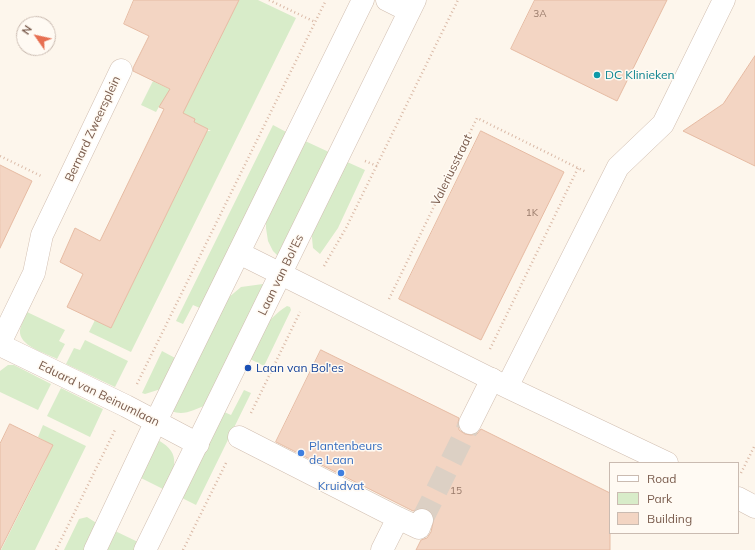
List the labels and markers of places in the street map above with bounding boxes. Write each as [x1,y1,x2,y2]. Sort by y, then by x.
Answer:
place label: DC Klinieken [605,68,675,82]
marker: DC Klinieken [592,70,602,80]
place label: Laan van Bol'es [256,361,344,375]
marker: Laan van Bol'es [243,363,253,373]
place label: Plantenbeurs de Laan [309,439,382,467]
marker: Plantenbeurs de Laan [296,448,306,458]
marker: Kruidvat [336,468,346,478]
place label: Kruidvat [318,479,364,493]

